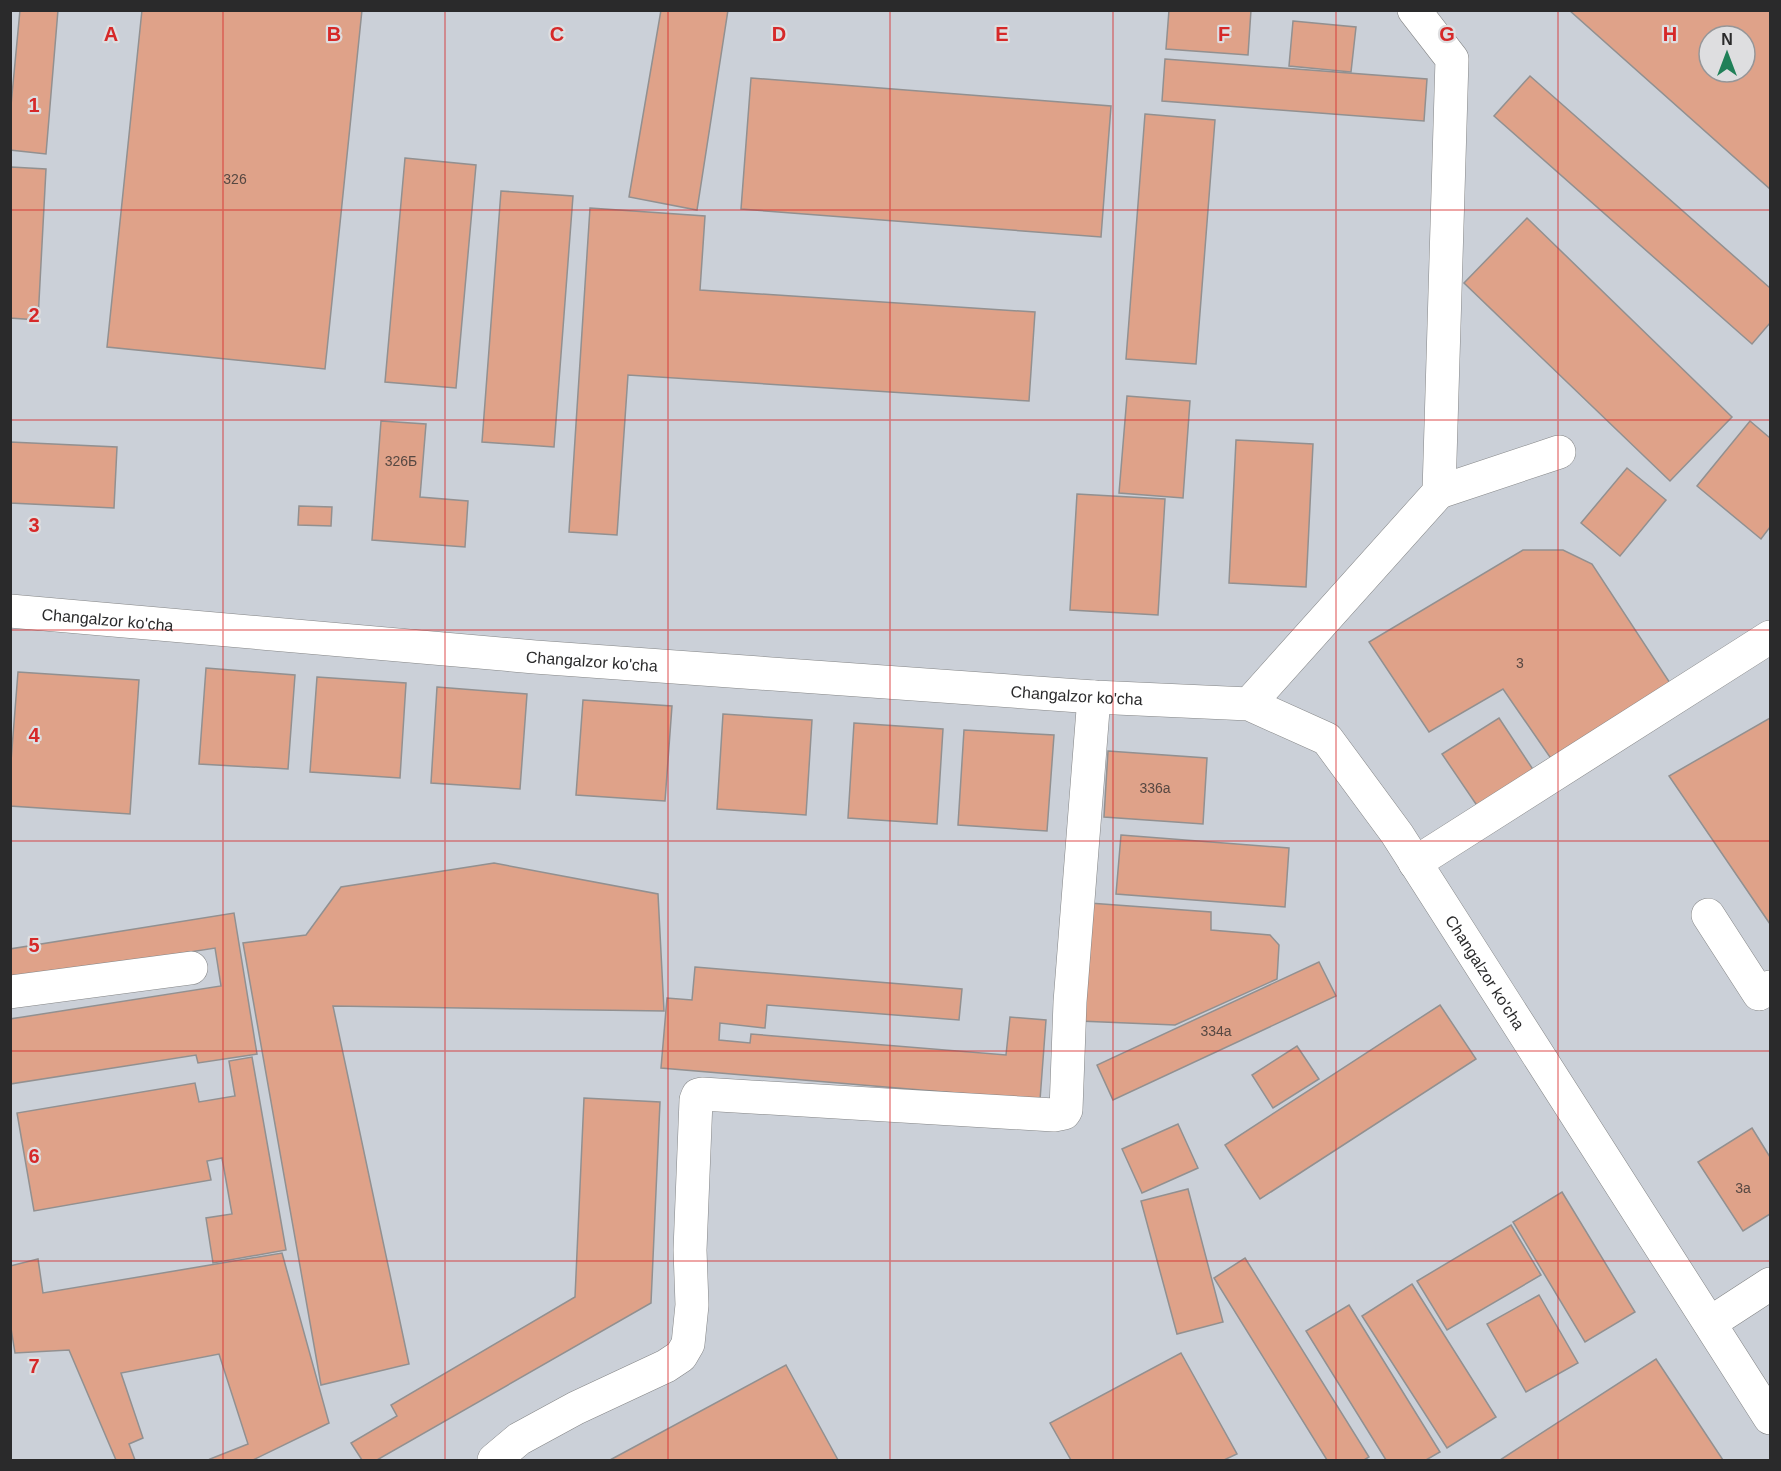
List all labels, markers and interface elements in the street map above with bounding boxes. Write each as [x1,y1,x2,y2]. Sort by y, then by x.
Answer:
text: A [104,23,118,45]
text: B [327,23,341,45]
text: C [550,23,564,45]
text: D [772,23,786,45]
text: E [995,23,1009,45]
text: F [1218,23,1230,45]
text: G [1439,23,1455,45]
text: H [1663,23,1677,45]
north arrow [1697,24,1757,84]
text: N [1721,31,1733,48]
text: 1 [28,94,40,116]
house number: 326 [223,171,247,187]
text: 2 [28,304,40,326]
house number: 326Б [385,453,417,469]
text: 3 [28,514,40,536]
street label: Changalzor ko'cha [41,605,174,634]
street label: Changalzor ko'cha [525,648,658,674]
house number: 3 [1516,655,1524,671]
street label: Changalzor ko'cha [1010,683,1143,708]
text: 4 [28,724,40,746]
house number: 336а [1139,780,1171,796]
street label: Changalzor ko'cha [1443,912,1528,1032]
text: 5 [28,934,40,956]
house number: 334а [1200,1023,1232,1039]
text: 6 [28,1145,40,1167]
house number: 3a [1735,1180,1751,1196]
text: 7 [28,1355,40,1377]

